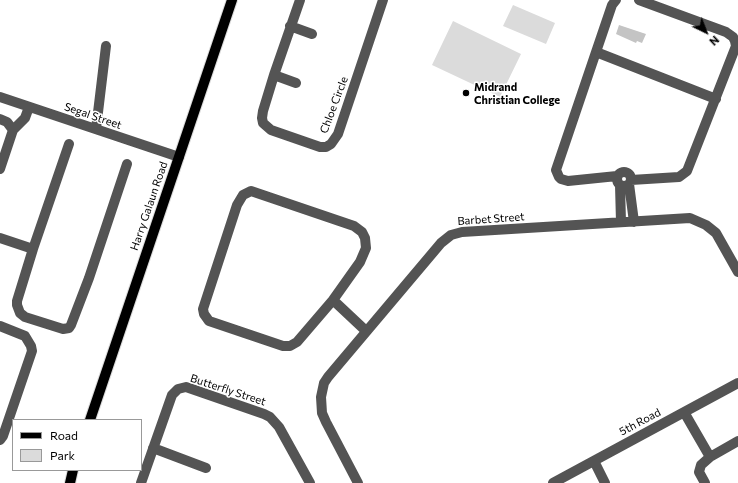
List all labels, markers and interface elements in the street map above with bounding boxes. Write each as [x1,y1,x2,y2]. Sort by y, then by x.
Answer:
north arrow [686,12,726,52]
text: N [707,34,722,49]
street label: Chloe Circle [317,75,351,135]
place label: Midrand Christian College [474,80,560,106]
marker: Midrand Christian College [461,88,471,98]
street label: Segal Street [63,100,123,132]
street label: Harry Galaun Road [128,160,170,252]
street label: Barbet Street [457,210,525,228]
street label: Butterfly Street [189,372,267,408]
street label: 5th Road [617,406,663,438]
legend [12,419,142,471]
text: Road [50,428,78,442]
text: Park [50,448,75,462]

